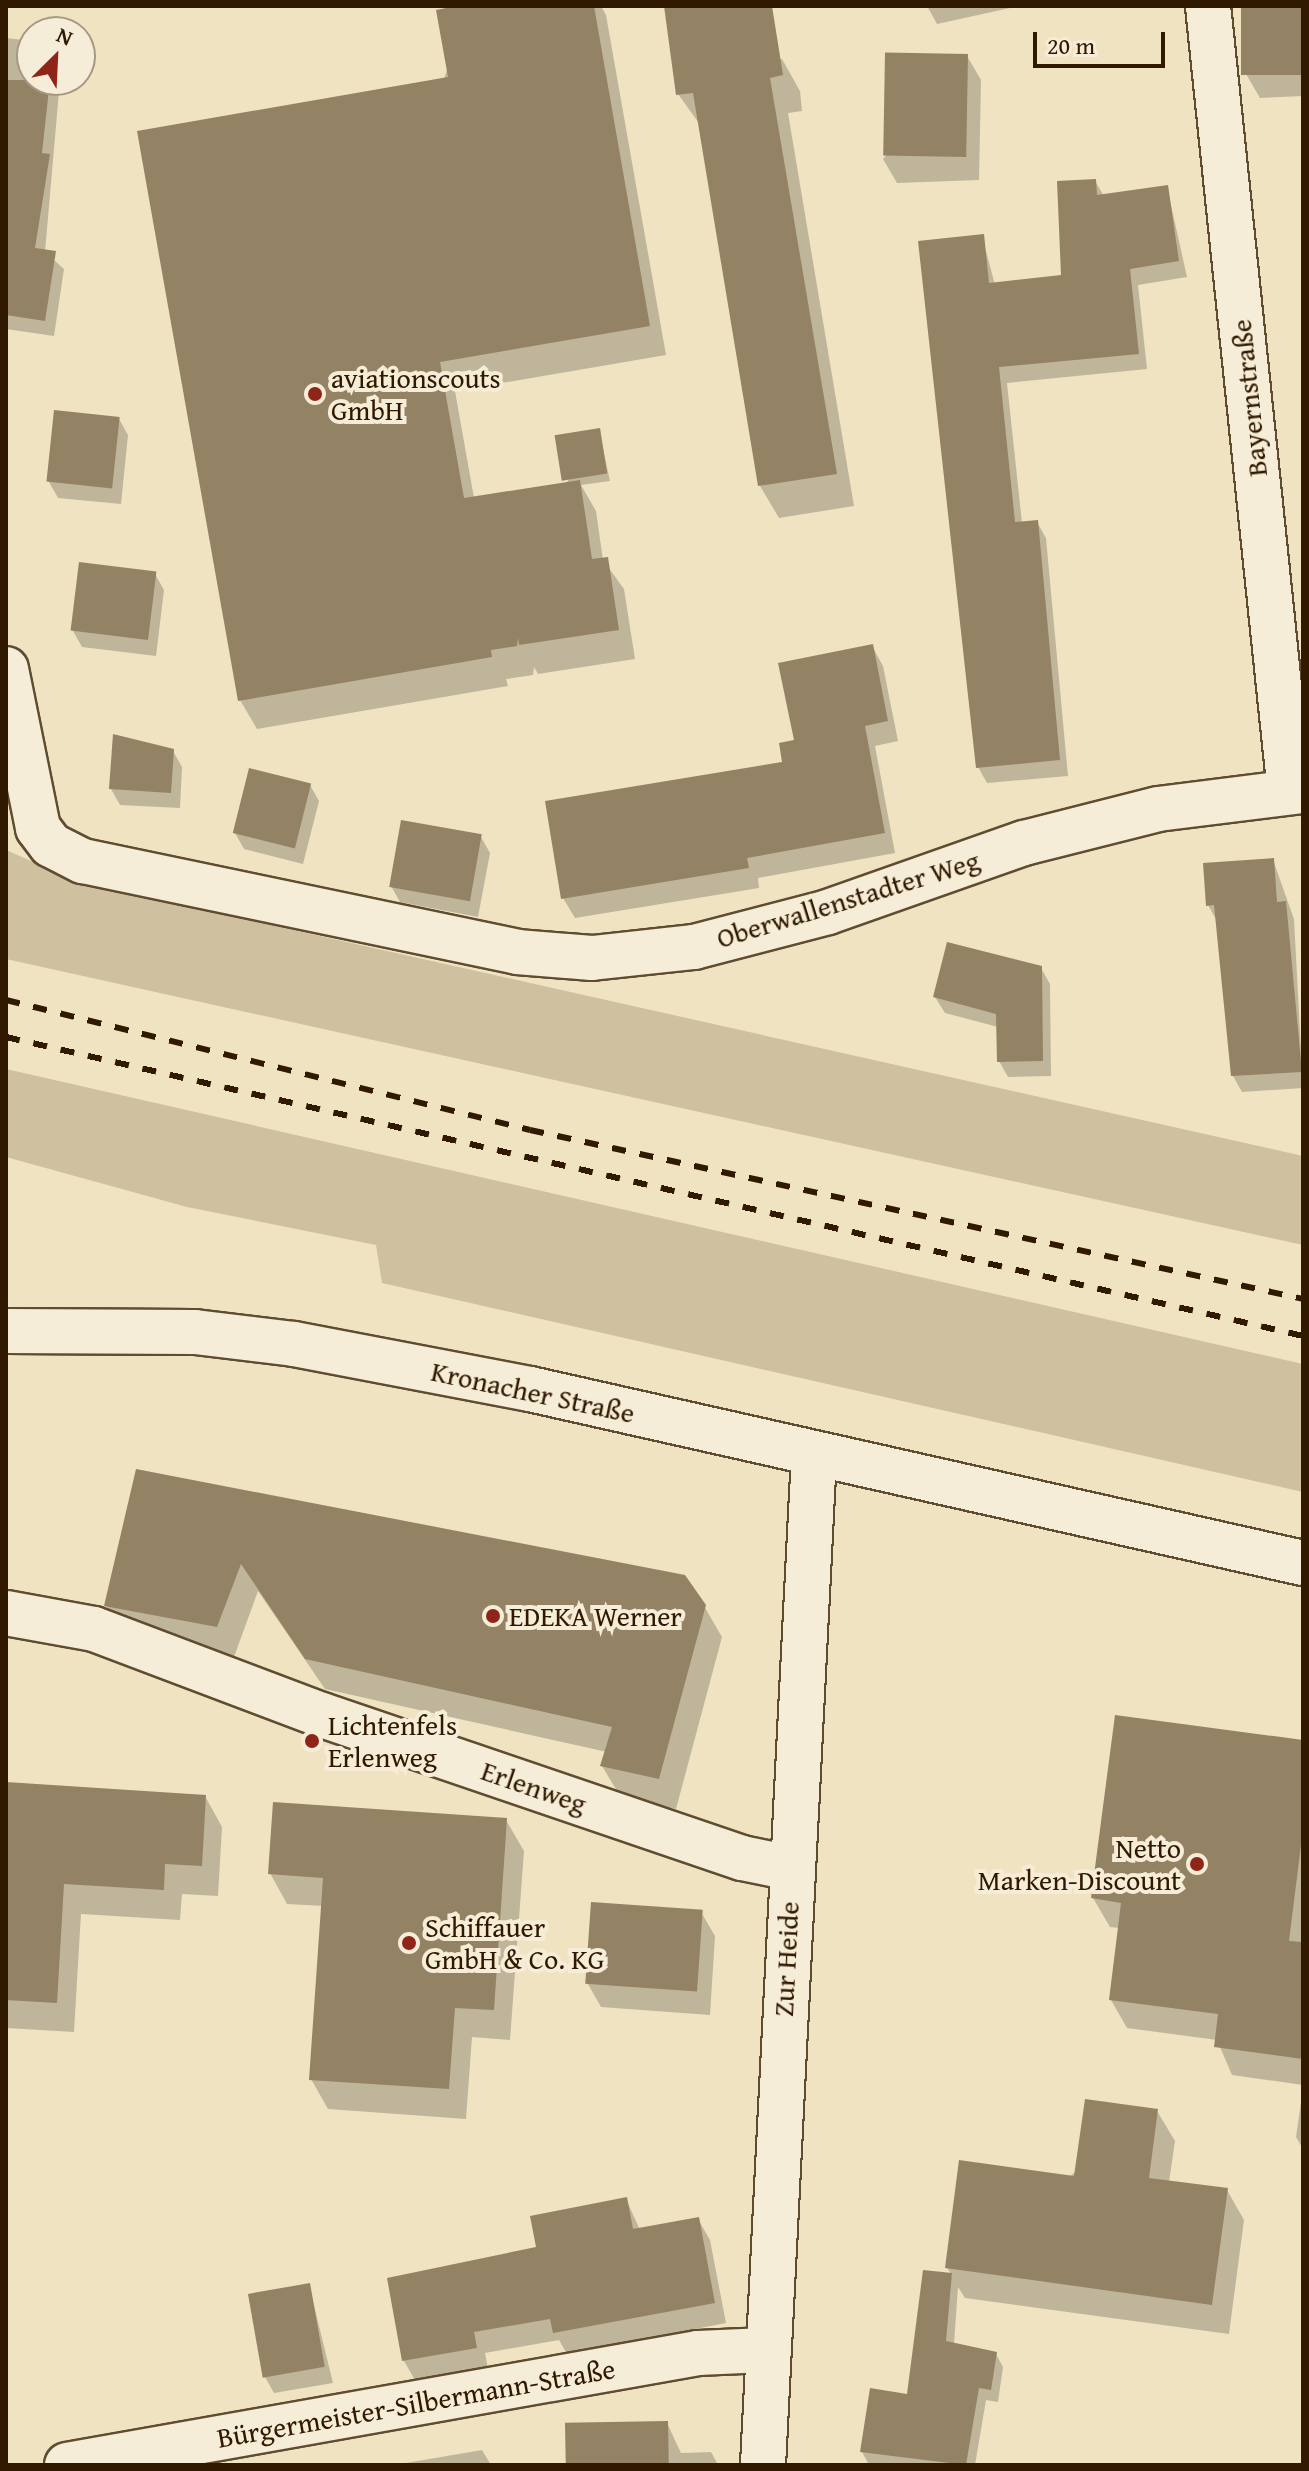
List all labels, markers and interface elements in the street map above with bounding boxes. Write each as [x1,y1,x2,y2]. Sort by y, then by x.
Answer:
north arrow [16,16,96,96]
scale bar [1037,16,1169,66]
text: N [52,18,78,54]
text: 20 m [1047,28,1095,63]
street label: Bayernstraße [1224,318,1274,478]
place label: aviationscouts GmbH [331,361,501,427]
marker: aviationscouts GmbH [306,385,324,403]
street label: Oberwallenstadter Weg [712,843,984,955]
street label: Kronacher Straße [428,1354,638,1430]
place label: EDEKA Werner [509,1599,682,1633]
marker: EDEKA Werner [484,1607,502,1625]
place label: Lichtenfels Erlenweg [328,1708,457,1774]
marker: Lichtenfels Erlenweg [303,1732,321,1750]
street label: Erlenweg [477,1753,591,1821]
place label: Netto Marken-Discount [978,1831,1181,1897]
marker: Netto Marken-Discount [1188,1855,1206,1873]
street label: Zur Heide [766,1901,806,2017]
place label: Schiffauer GmbH & Co. KG [425,1910,604,1976]
marker: Schiffauer GmbH & Co. KG [400,1934,418,1952]
street label: Bürgermeister-Silbermann-Straße [214,2351,618,2455]

